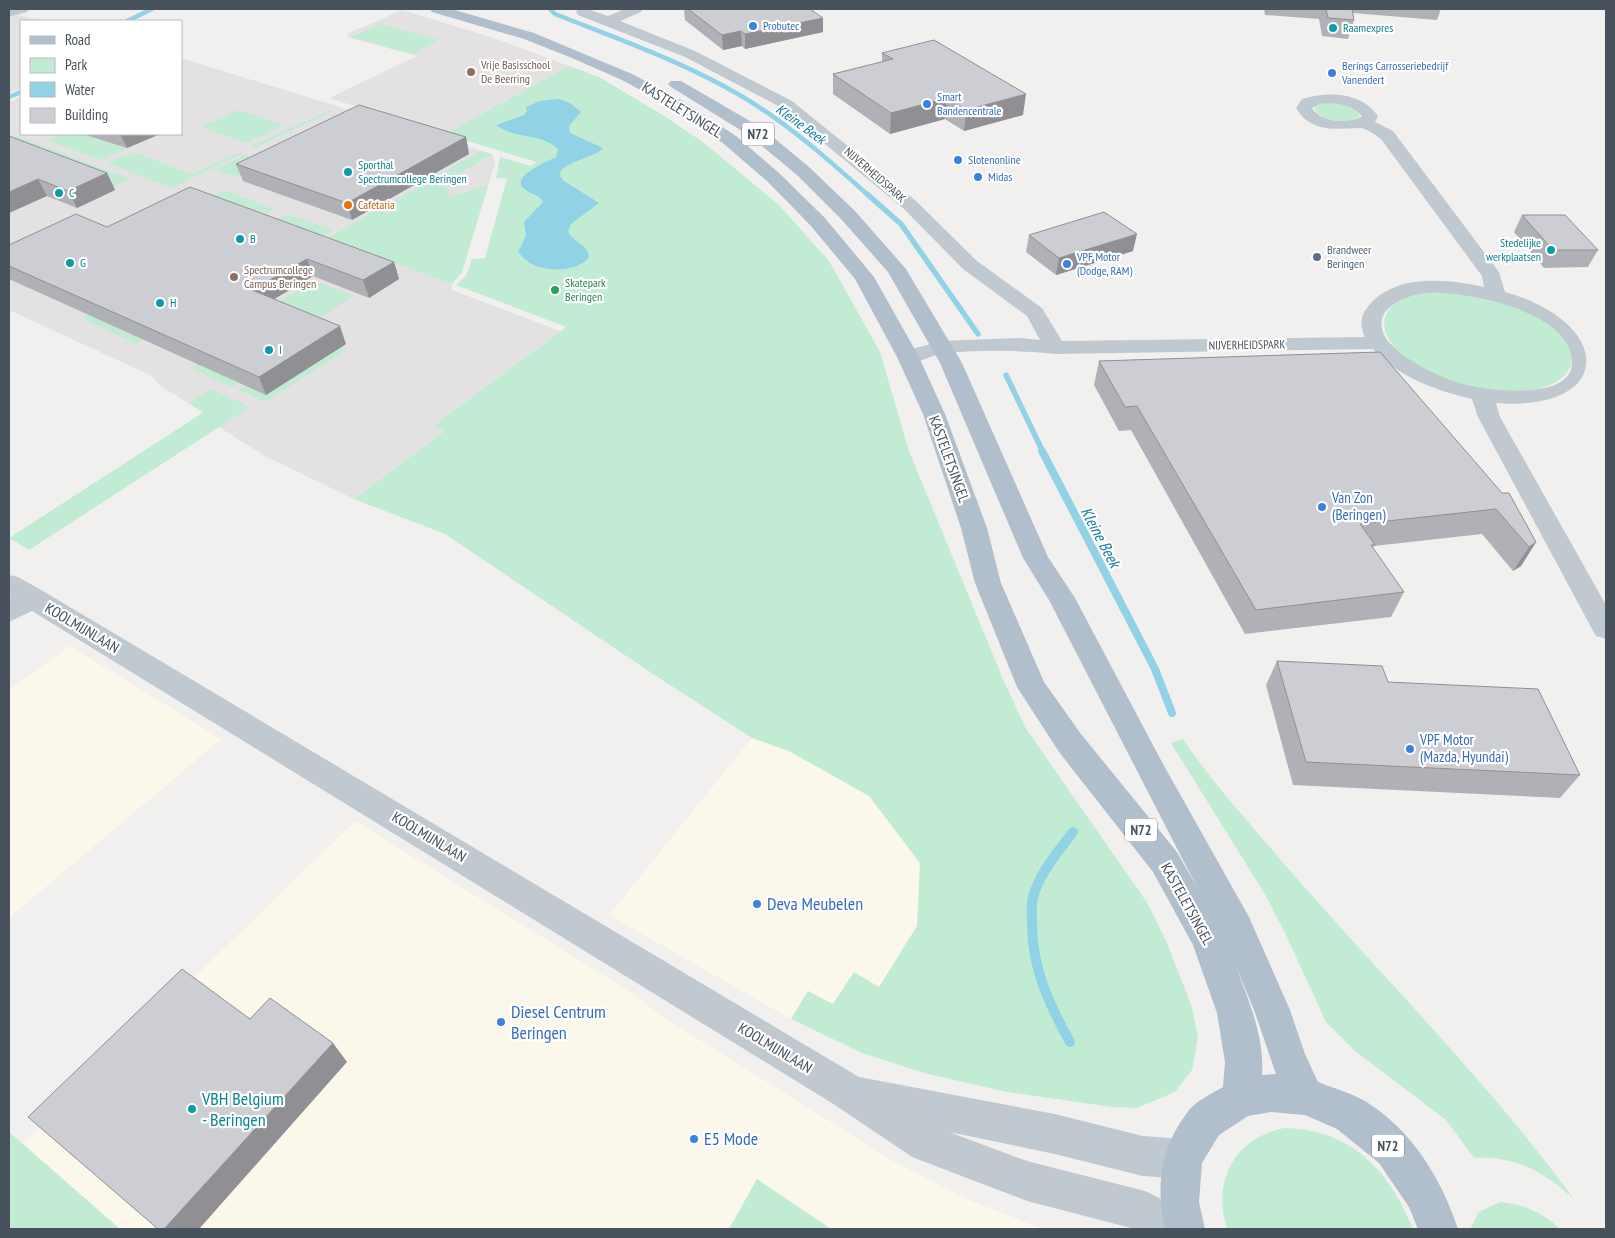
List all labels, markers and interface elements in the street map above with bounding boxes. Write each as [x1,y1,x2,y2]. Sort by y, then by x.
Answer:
place label: Probutec [763,18,800,33]
legend [20,20,182,135]
marker: Probutec [747,20,759,32]
place label: Raamexpres [1343,20,1393,35]
marker: Raamexpres [1327,22,1339,34]
text: Road [65,30,91,49]
text: Park [65,55,87,74]
place label: Vrije Basisschool De Beerring [480,57,550,86]
place label: Berings Carrosseriebedrijf Vanendert [1341,58,1449,87]
marker: Vrije Basisschool De Beerring [465,66,477,78]
marker: Berings Carrosseriebedrijf Vanendert [1326,67,1338,79]
street label: KASTELETSINGEL [639,77,727,142]
text: Water [65,80,96,99]
place label: Smart Bandencentrale [937,89,1002,118]
marker: Smart Bandencentrale [921,98,933,110]
water label: Kleine Beek [773,100,831,149]
text: Building [65,105,108,124]
road number: N72 [742,122,774,146]
street label: NIJVERHEIDSPARK [842,144,909,205]
place label: Slotenonline [968,152,1021,167]
marker: Slotenonline [952,154,964,166]
place label: Sporthal Spectrumcollege Beringen [358,157,467,186]
marker: Sporthal Spectrumcollege Beringen [342,166,354,178]
place label: Midas [988,169,1012,184]
marker: Midas [972,171,984,183]
place label: C [69,185,75,200]
marker: C [53,187,65,199]
place label: Cafetaria [358,197,395,212]
marker: Cafetaria [342,199,354,211]
place label: B [250,231,256,246]
marker: B [234,233,246,245]
place label: Stedelijke werkplaatsen [1486,235,1541,264]
place label: Brandweer Beringen [1327,242,1372,271]
marker: Stedelijke werkplaatsen [1545,244,1557,256]
place label: VPF Motor (Dodge, RAM) [1076,249,1132,278]
marker: Brandweer Beringen [1311,251,1323,263]
place label: G [80,255,86,270]
marker: G [64,257,76,269]
marker: VPF Motor (Dodge, RAM) [1061,258,1073,270]
place label: Spectrumcollege Campus Beringen [244,262,316,291]
marker: Spectrumcollege Campus Beringen [228,271,240,283]
place label: Skatepark Beringen [565,275,606,304]
marker: Skatepark Beringen [549,284,561,296]
place label: H [170,295,176,310]
marker: H [154,297,166,309]
street label: NIJVERHEIDSPARK [1209,336,1285,353]
place label: I [279,342,282,357]
marker: I [263,344,275,356]
street label: KASTELETSINGEL [925,413,974,506]
place label: Van Zon (Beringen) [1331,488,1386,524]
marker: Van Zon (Beringen) [1316,501,1328,513]
water label: Kleine Beek [1077,503,1126,572]
street label: KOOLMIJNLAAN [42,598,123,657]
place label: VPF Motor (Mazda, Hyundai) [1419,730,1508,766]
marker: VPF Motor (Mazda, Hyundai) [1404,743,1416,755]
street label: KOOLMIJNLAAN [389,807,470,866]
road number: N72 [1125,818,1157,842]
street label: KASTELETSINGEL [1157,859,1218,949]
place label: Deva Meubelen [767,892,863,915]
marker: Deva Meubelen [751,898,763,910]
place label: Diesel Centrum Beringen [511,1000,606,1044]
marker: Diesel Centrum Beringen [495,1016,507,1028]
street label: KOOLMIJNLAAN [735,1018,816,1077]
place label: VBH Belgium - Beringen [201,1087,284,1131]
marker: VBH Belgium - Beringen [186,1103,198,1115]
place label: E5 Mode [704,1127,758,1150]
marker: E5 Mode [688,1133,700,1145]
road number: N72 [1372,1134,1404,1158]

